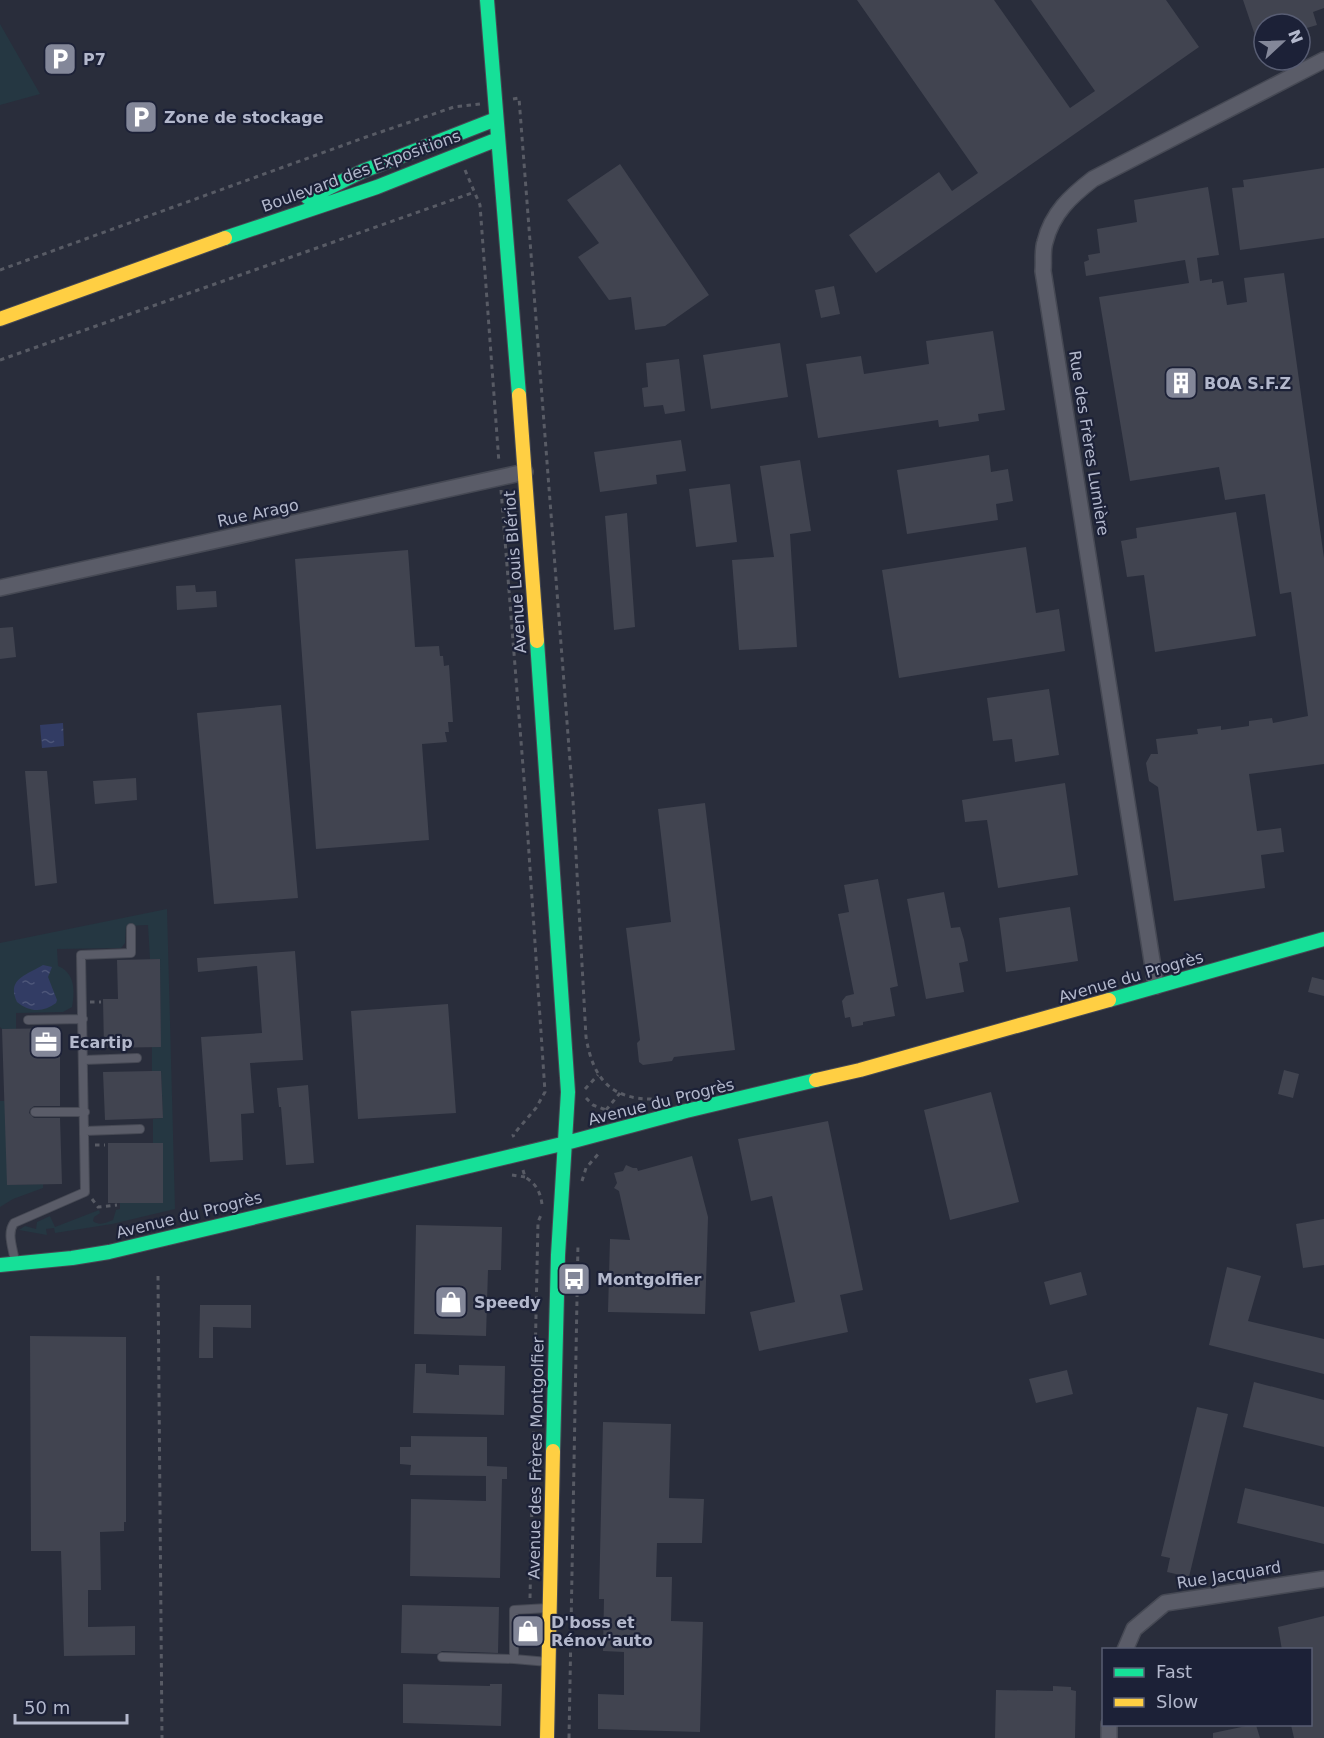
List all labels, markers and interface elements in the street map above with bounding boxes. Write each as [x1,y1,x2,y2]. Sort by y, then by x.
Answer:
north arrow [1252,12,1312,72]
text: N [1284,27,1307,46]
parking icon: P7 [42,41,78,77]
place label: P7 [83,50,106,69]
parking icon: Zone de stockage [123,99,159,135]
place label: Zone de stockage [164,108,324,127]
street label: Boulevard des Expositions [259,126,463,216]
street label: Rue des Frères Lumière [1065,349,1113,537]
building icon: BOA S.F.Z [1163,365,1199,401]
place label: BOA S.F.Z [1204,374,1291,393]
street label: Avenue Louis Blériot [500,490,530,654]
street label: Rue Arago [216,495,300,531]
street label: Avenue du Progrès [1056,947,1206,1007]
office icon: Ecartip [28,1024,64,1060]
place label: Ecartip [69,1033,133,1052]
street label: Avenue du Progrès [586,1075,736,1129]
street label: Avenue du Progrès [114,1188,264,1242]
bus stop icon: Montgolfier [556,1261,592,1297]
place label: Montgolfier [597,1270,702,1289]
shop icon: Speedy [433,1284,469,1320]
place label: Speedy [474,1293,541,1312]
street label: Avenue des Frères Montgolfier [524,1336,548,1579]
street label: Rue Jacquard [1175,1557,1283,1593]
shop icon: D'boss et Rénov'auto [510,1613,546,1649]
place label: D'boss et Rénov'auto [551,1613,653,1650]
legend [1102,1648,1312,1726]
text: Fast [1156,1661,1192,1682]
scale bar [15,1687,128,1725]
text: Slow [1156,1691,1198,1712]
text: 50 m [24,1697,70,1718]

